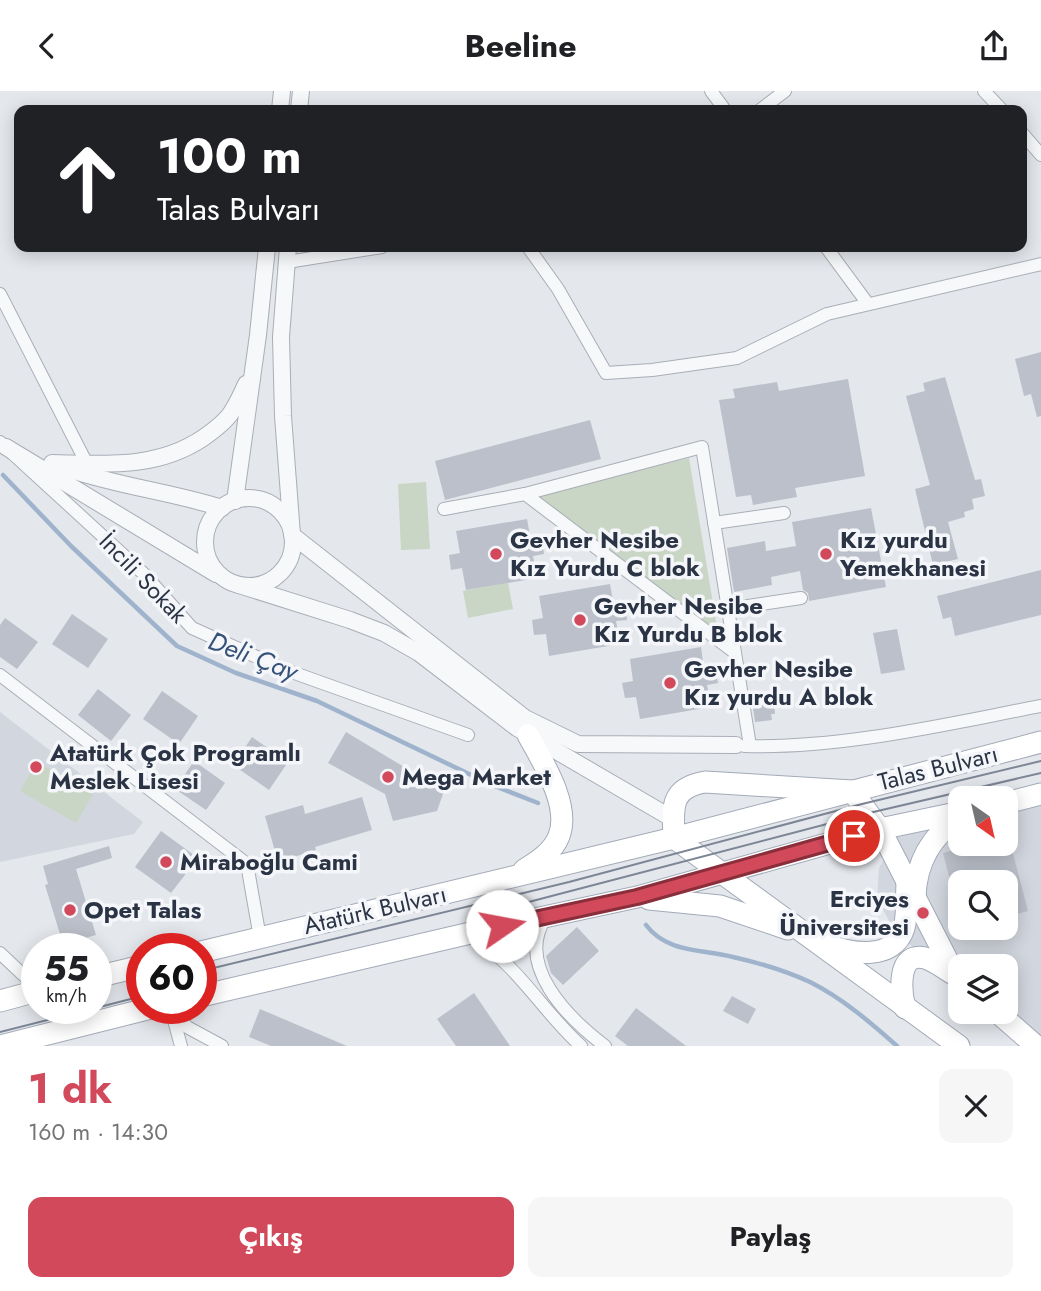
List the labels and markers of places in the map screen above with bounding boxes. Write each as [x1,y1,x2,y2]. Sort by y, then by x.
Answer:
place label: Gevher Nesibe Kız Yurdu C blok [510,522,700,585]
place label: Kız yurdu Yemekhanesi [839,522,986,585]
marker: Gevher Nesibe Kız Yurdu C blok [488,546,504,562]
marker: Kız yurdu Yemekhanesi [818,546,834,562]
place label: Gevher Nesibe Kız Yurdu B blok [594,588,783,651]
marker: Gevher Nesibe Kız Yurdu B blok [572,612,588,628]
place label: Gevher Nesibe Kız yurdu A blok [684,651,873,714]
marker: Gevher Nesibe Kız yurdu A blok [662,675,678,691]
place label: Atatürk Çok Programlı Meslek Lisesi [49,735,301,798]
marker: Atatürk Çok Programlı Meslek Lisesi [28,759,44,775]
place label: Mega Market [402,759,551,794]
marker: Mega Market [380,769,396,785]
pin [824,806,884,866]
place label: Miraboğlu Cami [180,844,358,879]
marker: Miraboğlu Cami [158,854,174,870]
place label: Erciyes Üniversitesi [779,881,909,944]
place label: Opet Talas [84,892,202,927]
marker: Opet Talas [62,902,78,918]
marker: Erciyes Üniversitesi [915,905,931,921]

